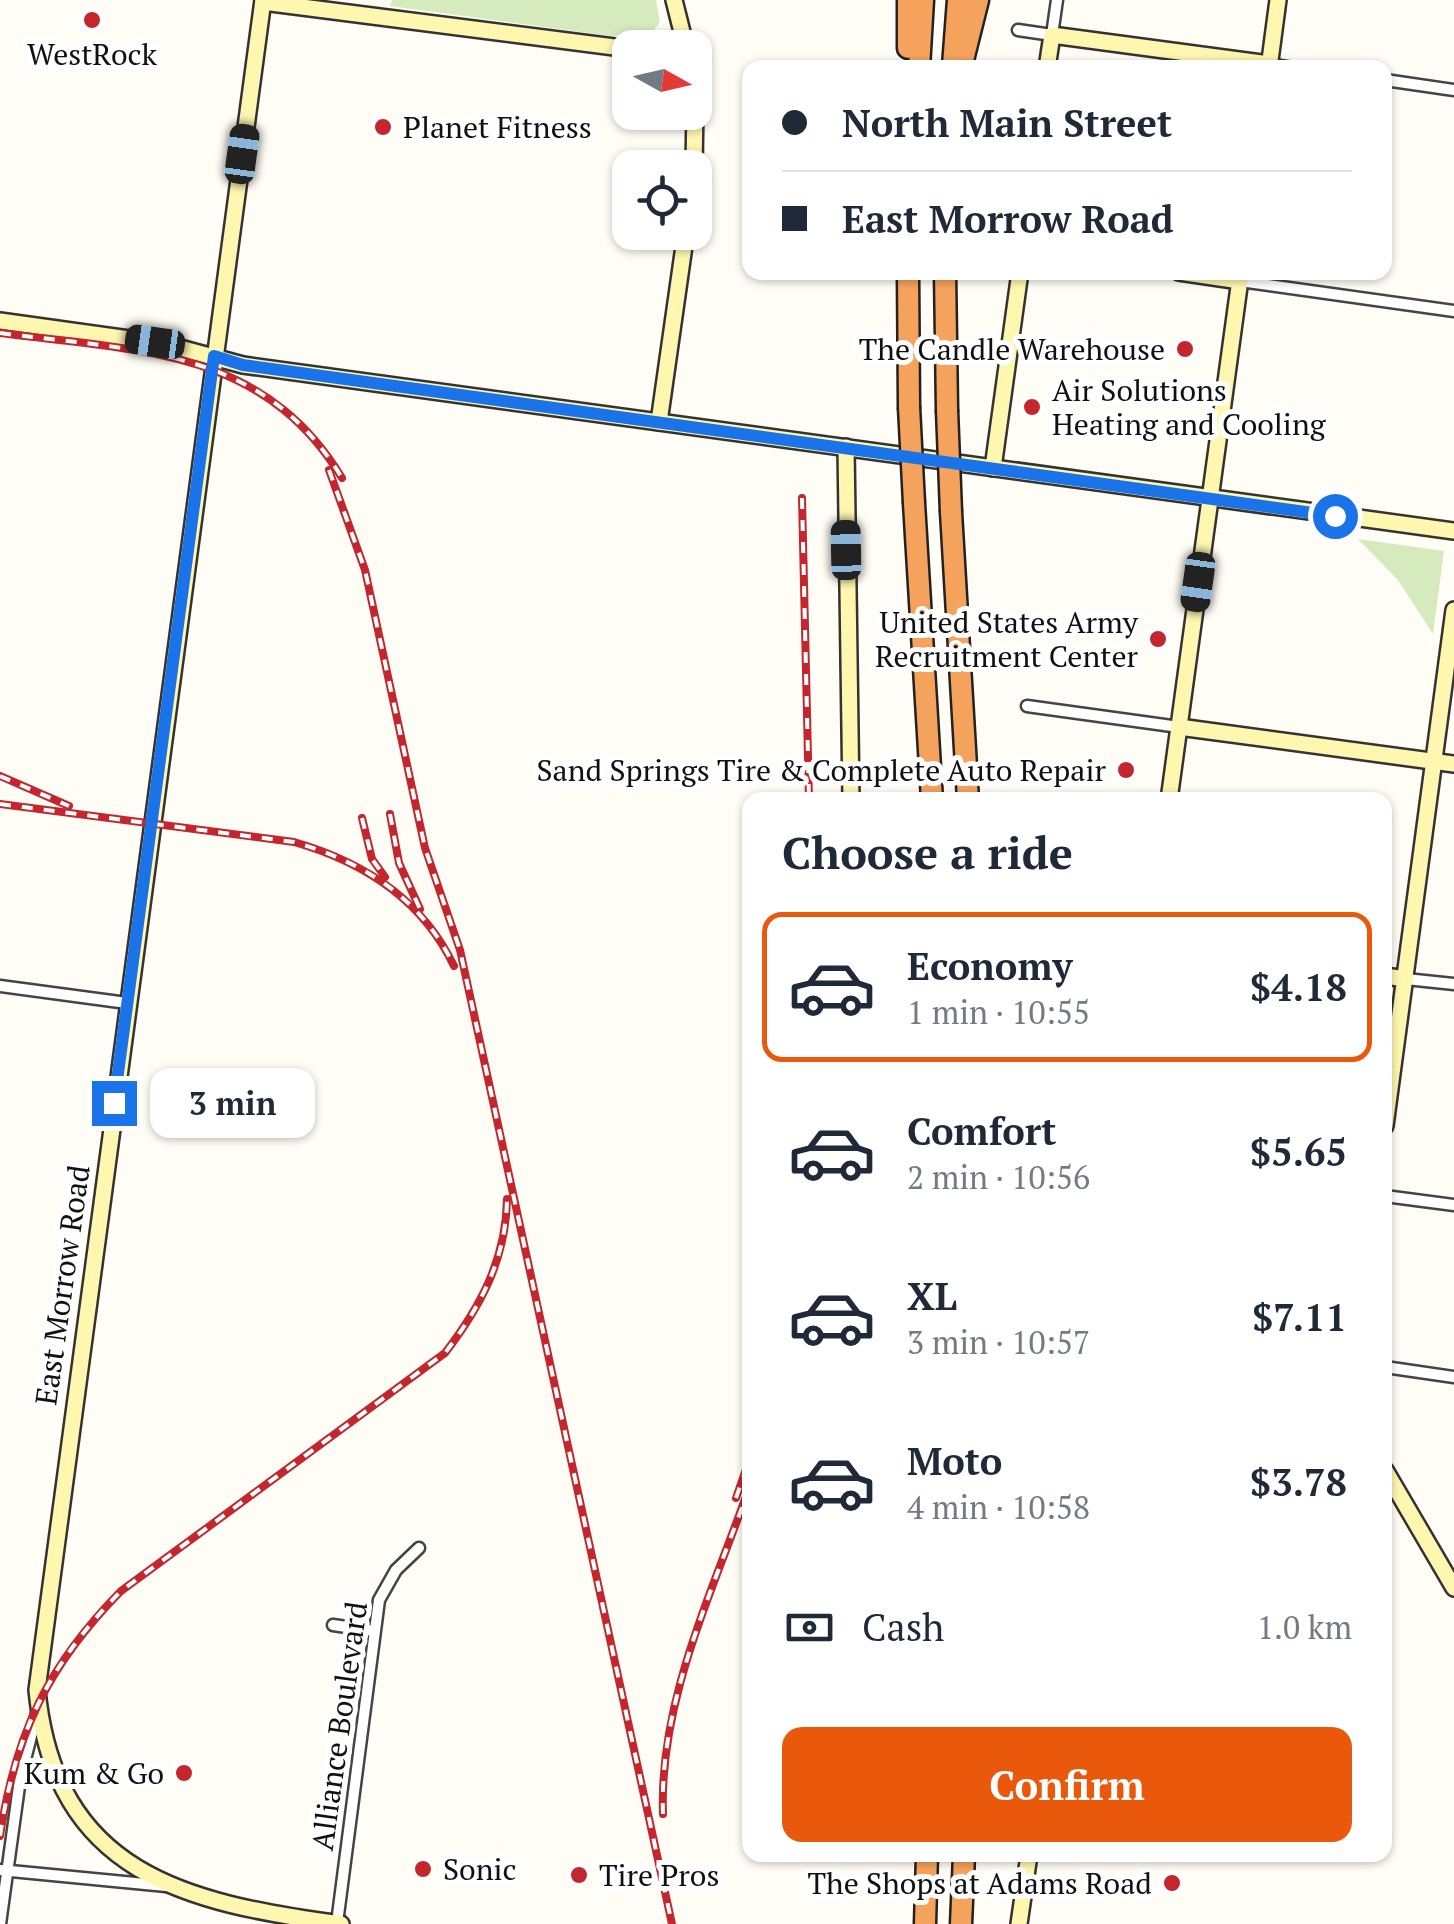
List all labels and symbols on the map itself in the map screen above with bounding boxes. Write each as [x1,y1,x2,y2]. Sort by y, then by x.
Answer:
marker: WestRock [81,9,103,31]
north arrow [612,30,712,130]
place label: WestRock [27,34,157,74]
place label: Planet Fitness [403,107,592,147]
marker: Planet Fitness [372,116,394,138]
car [223,122,261,186]
car [123,323,187,361]
place label: The Candle Warehouse [859,329,1165,369]
marker: The Candle Warehouse [1174,338,1196,360]
place label: Air Solutions Heating and Cooling [1052,370,1327,444]
marker: Air Solutions Heating and Cooling [1021,396,1043,418]
route start [1313,494,1358,539]
car [830,520,862,580]
car [1179,550,1217,614]
place label: United States Army Recruitment Center [875,602,1139,676]
marker: United States Army Recruitment Center [1147,628,1169,650]
place label: Sand Springs Tire & Complete Auto Repair [537,750,1106,790]
marker: Sand Springs Tire & Complete Auto Repair [1115,759,1137,781]
callout: 3 min [149,1068,314,1138]
route end [92,1081,137,1126]
street label: East Morrow Road [25,1162,99,1408]
street label: Alliance Boulevard [302,1599,376,1853]
place label: Kum & Go [24,1753,164,1793]
marker: Kum & Go [173,1762,195,1784]
place label: Sonic [443,1849,517,1889]
place label: Tire Pros [599,1855,719,1895]
marker: Sonic [412,1858,434,1880]
place label: The Shops at Adams Road [808,1863,1152,1903]
marker: Tire Pros [568,1864,590,1886]
marker: The Shops at Adams Road [1161,1872,1183,1894]

